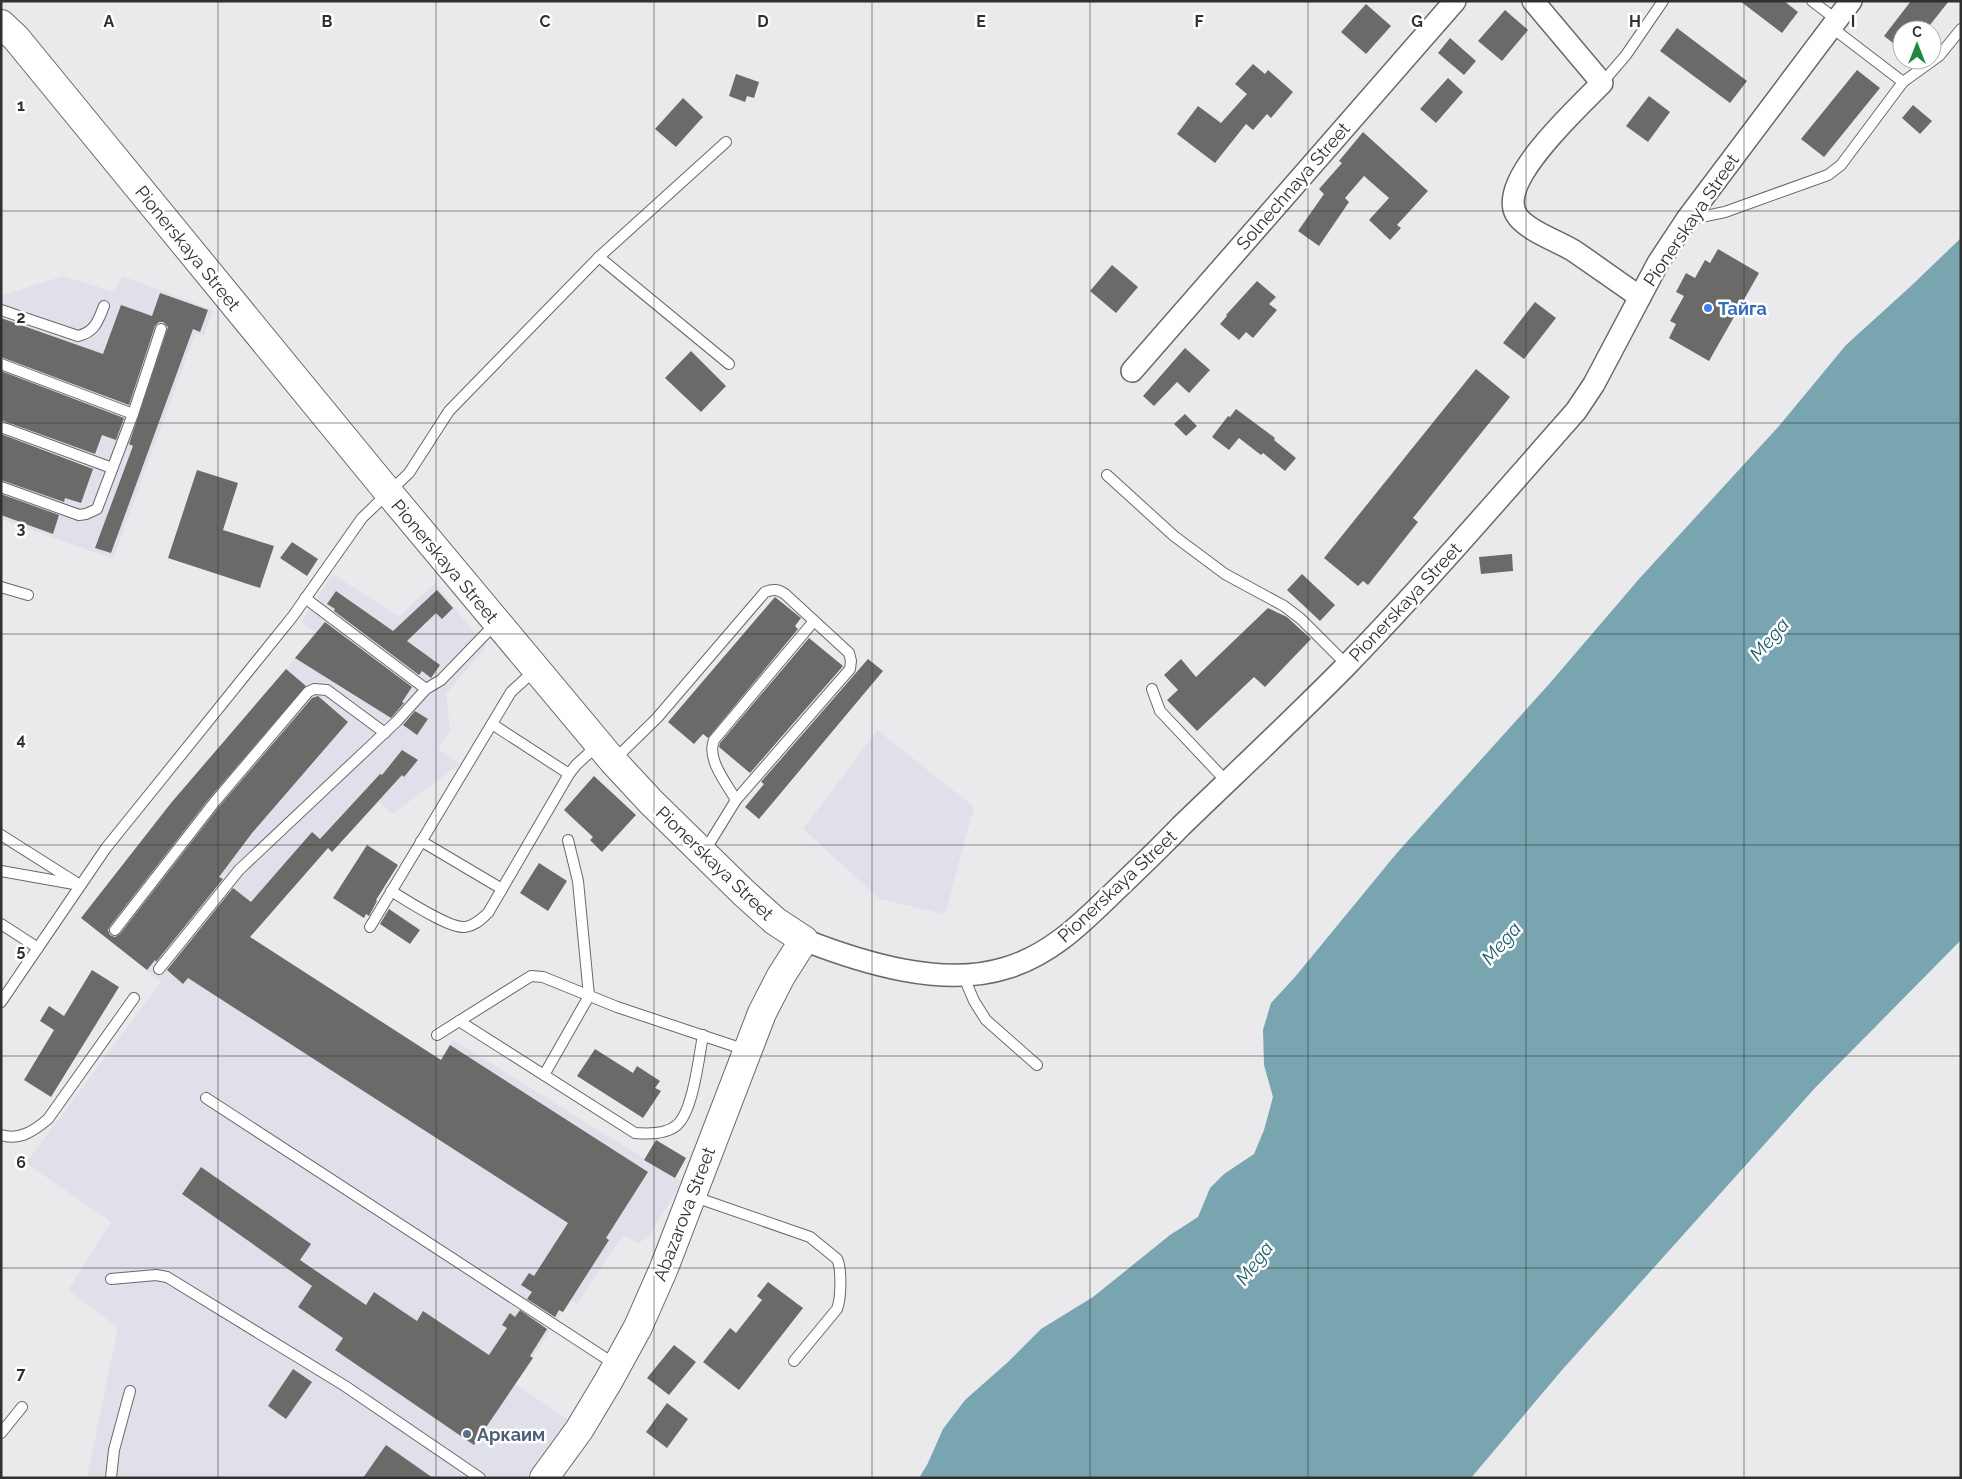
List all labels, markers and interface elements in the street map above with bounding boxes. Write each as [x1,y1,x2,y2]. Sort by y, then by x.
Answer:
text: A [104,12,115,31]
text: B [322,12,333,31]
text: C [540,12,551,31]
text: D [757,12,769,31]
text: E [976,12,986,31]
text: F [1194,12,1204,31]
text: G [1411,12,1423,31]
text: H [1629,12,1641,31]
text: I [1851,12,1855,31]
north arrow [1892,20,1942,70]
text: С [1912,24,1922,40]
text: 1 [17,96,25,115]
street label: Solnechnaya Street [1232,118,1354,254]
street label: Pionerskaya Street [1639,150,1743,290]
street label: Pionerskaya Street [131,181,245,315]
place label: Тайга [1718,298,1767,319]
marker: Тайга [1702,302,1714,314]
text: 2 [16,308,26,327]
street label: Pionerskaya Street [387,495,503,627]
text: 3 [17,519,26,538]
street label: Pionerskaya Street [1345,538,1465,666]
water label: Mega [1745,613,1793,665]
text: 4 [16,730,26,749]
street label: Pionerskaya Street [652,802,778,924]
street label: Pionerskaya Street [1053,826,1181,946]
water label: Mega [1477,917,1525,969]
text: 5 [17,941,26,960]
street label: Abazarova Street [649,1144,719,1284]
text: 6 [16,1153,26,1172]
water label: Mega [1231,1237,1277,1289]
text: 7 [17,1364,26,1383]
place label: Аркаим [477,1424,545,1445]
marker: Аркаим [461,1428,473,1440]

